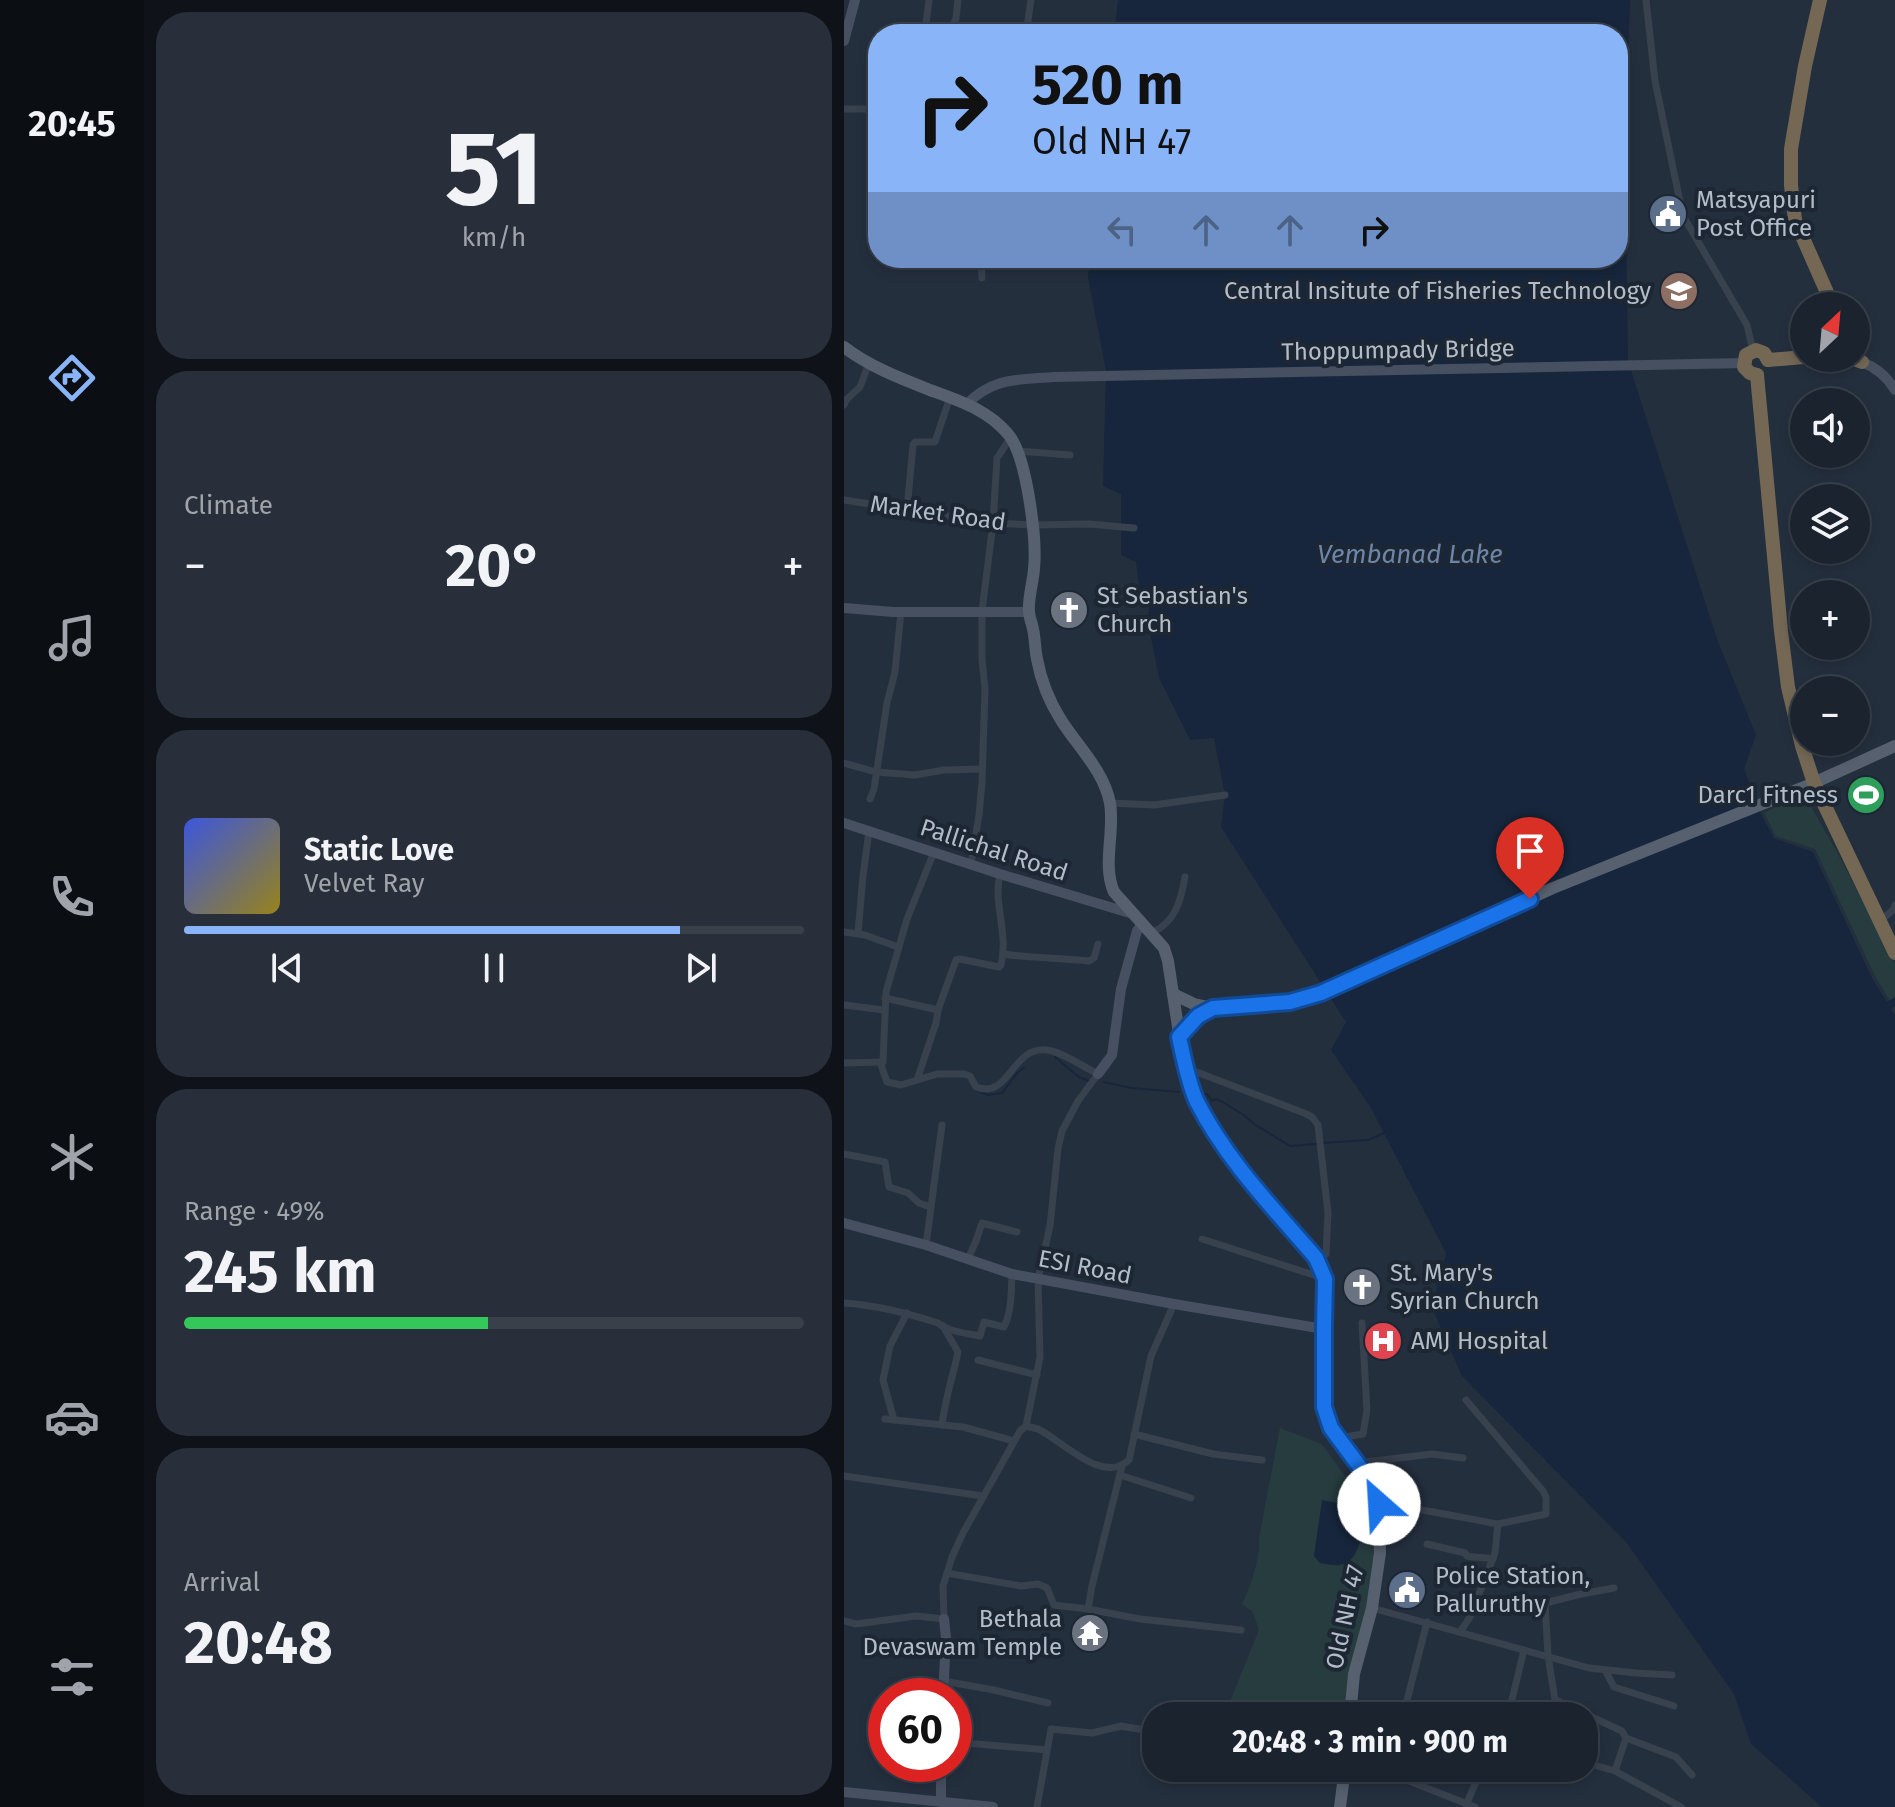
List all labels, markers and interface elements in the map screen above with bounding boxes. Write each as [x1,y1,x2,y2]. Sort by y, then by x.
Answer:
text: 520 m [1032,52,1184,119]
icon: right [900,56,1004,160]
text: 20:45 [28,102,116,146]
text: 51 [445,107,543,232]
text: Old NH 47 [1032,120,1191,164]
place label: Matsyapuri Post Office [1696,186,1816,242]
public building icon: Matsyapuri Post Office [1647,193,1689,235]
icon: left [1100,208,1144,252]
icon: ahead [1184,208,1228,252]
icon: ahead [1268,208,1312,252]
icon: right [1352,208,1396,252]
text: km/h [462,222,526,253]
school or university icon: Central Insitute of Fisheries Technology [1658,270,1700,312]
place label: Central Insitute of Fisheries Technology [1224,277,1651,305]
north arrow [1790,292,1870,372]
map controls [1790,292,1870,756]
street label: Thoppumpady Bridge [1281,334,1515,366]
icon: directions [44,350,100,406]
button: sound [1790,388,1870,468]
button: layers [1790,484,1870,564]
text: Climate [184,490,273,521]
street label: Market Road [868,490,1008,536]
text: 20° [445,530,543,602]
water label: Vembanad Lake [1317,539,1503,570]
text: − [184,540,206,593]
text: + [782,540,804,593]
button: + [1790,580,1870,660]
place label: St Sebastian's Church [1097,582,1248,638]
church icon: St Sebastian's Church [1048,589,1090,631]
icon: music [44,610,100,666]
button: − [1790,676,1870,756]
sports icon: Darc1 Fitness [1845,774,1887,816]
place label: Darc1 Fitness [1698,781,1838,809]
street label: Pallichal Road [917,813,1071,887]
pin [1496,817,1564,899]
icon: arrive [1508,829,1552,873]
text: Static Love [304,832,454,868]
text: Velvet Ray [304,868,424,899]
icon: phone [44,869,100,925]
icon: previous [265,946,309,990]
icon: pause [472,946,516,990]
icon: next [679,946,723,990]
icon: climate [44,1129,100,1185]
text: Range · 49% [184,1196,325,1227]
text: 245 km [184,1236,377,1308]
street label: ESI Road [1036,1244,1134,1290]
place label: St. Mary's Syrian Church [1390,1259,1539,1315]
church icon: St. Mary's Syrian Church [1341,1266,1383,1308]
hospital icon: AMJ Hospital [1362,1320,1404,1362]
place label: AMJ Hospital [1411,1327,1548,1355]
icon: car [44,1389,100,1445]
position arrow [1337,1462,1421,1546]
street label: Old NH 47 [1320,1562,1370,1672]
place label: Police Station, Palluruthy [1435,1562,1590,1618]
text: Arrival [184,1567,260,1598]
public building icon: Police Station, Palluruthy [1386,1569,1428,1611]
place label: Bethala Devaswam Temple [862,1605,1062,1661]
text: 20:48 [184,1607,333,1679]
temple icon: Bethala Devaswam Temple [1069,1612,1111,1654]
icon: filters [44,1649,100,1705]
speed limit sign: 60 [868,1678,972,1782]
text: 20:48 · 3 min · 900 m [1232,1724,1508,1760]

